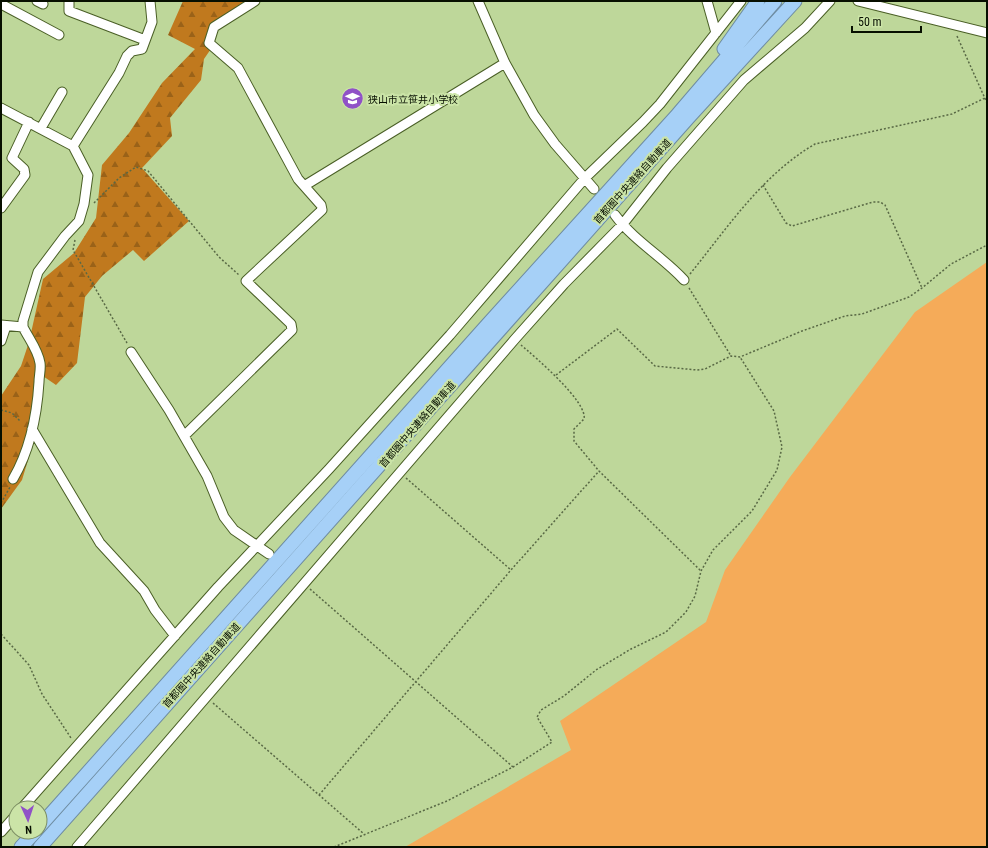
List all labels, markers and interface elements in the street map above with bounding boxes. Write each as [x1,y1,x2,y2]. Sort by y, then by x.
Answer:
scale bar [852,8,921,34]
text: 50 m [858,15,882,29]
school or university icon: 狭山市立笹井小学校 [340,86,366,112]
place label: 狭山市立笹井小学校 [368,94,458,105]
street label: 首都圏中央連絡自動車道 [591,137,673,226]
street label: 首都圏中央連絡自動車道 [377,379,458,469]
street label: 首都圏中央連絡自動車道 [160,621,242,710]
north arrow [8,800,48,840]
text: N [25,823,32,836]

